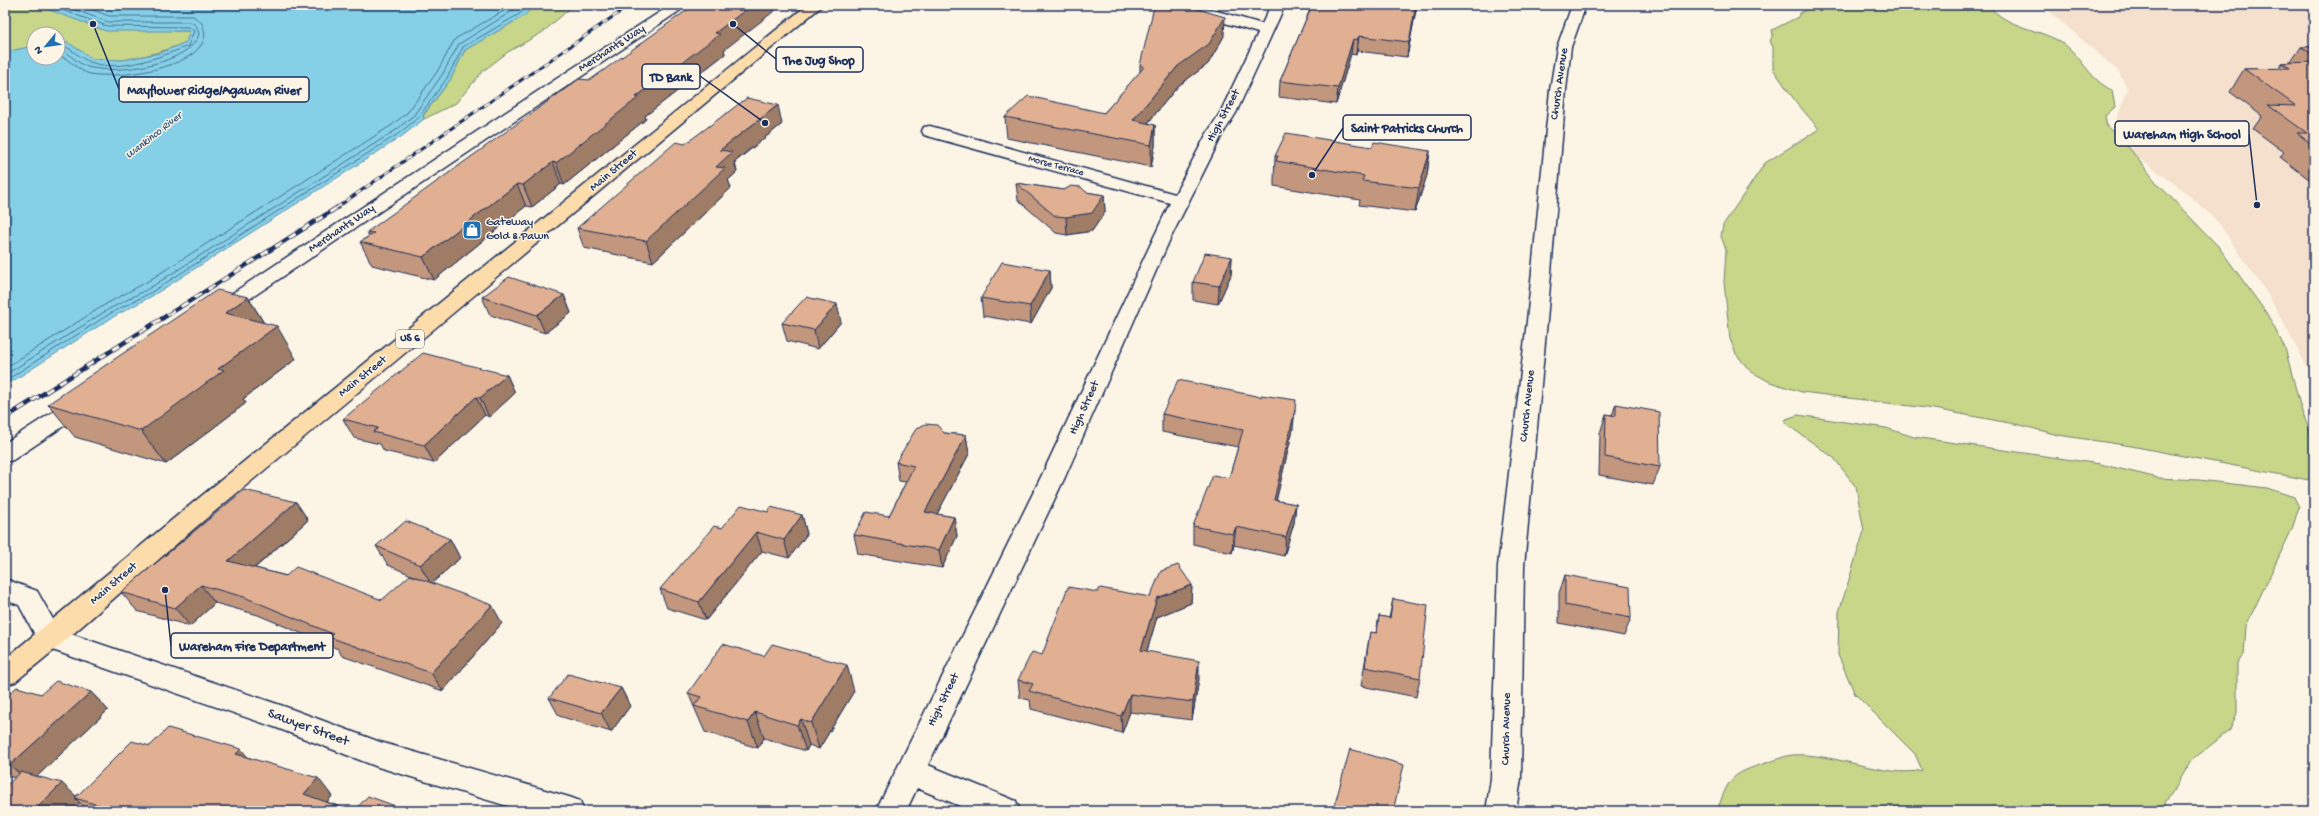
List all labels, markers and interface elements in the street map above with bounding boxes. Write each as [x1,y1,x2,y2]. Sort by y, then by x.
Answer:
street label: Merchants Way [576,22,648,76]
north arrow [26,26,66,66]
text: N [32,44,46,56]
street label: Church Avenue [1548,46,1572,121]
callout: The Jug Shop [776,47,863,72]
text: The Jug Shop [782,54,855,70]
callout: TD Bank [642,64,700,89]
text: TD Bank [649,71,694,86]
callout: Mayflower Ridge/Agawam River [119,77,309,102]
text: Mayflower Ridge/Agawam River [127,83,302,99]
street label: High Street [1204,86,1244,145]
water label: Wankinco River [124,109,186,162]
callout: Saint Patricks Church [1343,115,1471,140]
callout: Wareham High School [2115,121,2249,146]
text: Saint Patricks Church [1351,122,1463,137]
text: Wareham High School [2122,128,2241,143]
street label: Main Street [587,146,642,195]
street label: Morse Terrace [1027,153,1086,179]
street label: Merchants Way [306,202,378,256]
place label: Gateway Gold & Pawn [486,216,549,244]
shop icon: Gateway Gold & Pawn [461,219,483,241]
road number: US 6 [396,330,424,348]
street label: Main Street [336,353,391,401]
street label: Church Avenue [1517,369,1539,443]
street label: High Street [1067,378,1104,437]
street label: Main Street [87,559,141,608]
callout: Wareham Fire Department [171,633,333,658]
text: Wareham Fire Department [178,640,327,656]
street label: High Street [925,670,963,729]
street label: Church Avenue [1499,692,1515,765]
street label: Sawyer Street [265,706,352,751]

